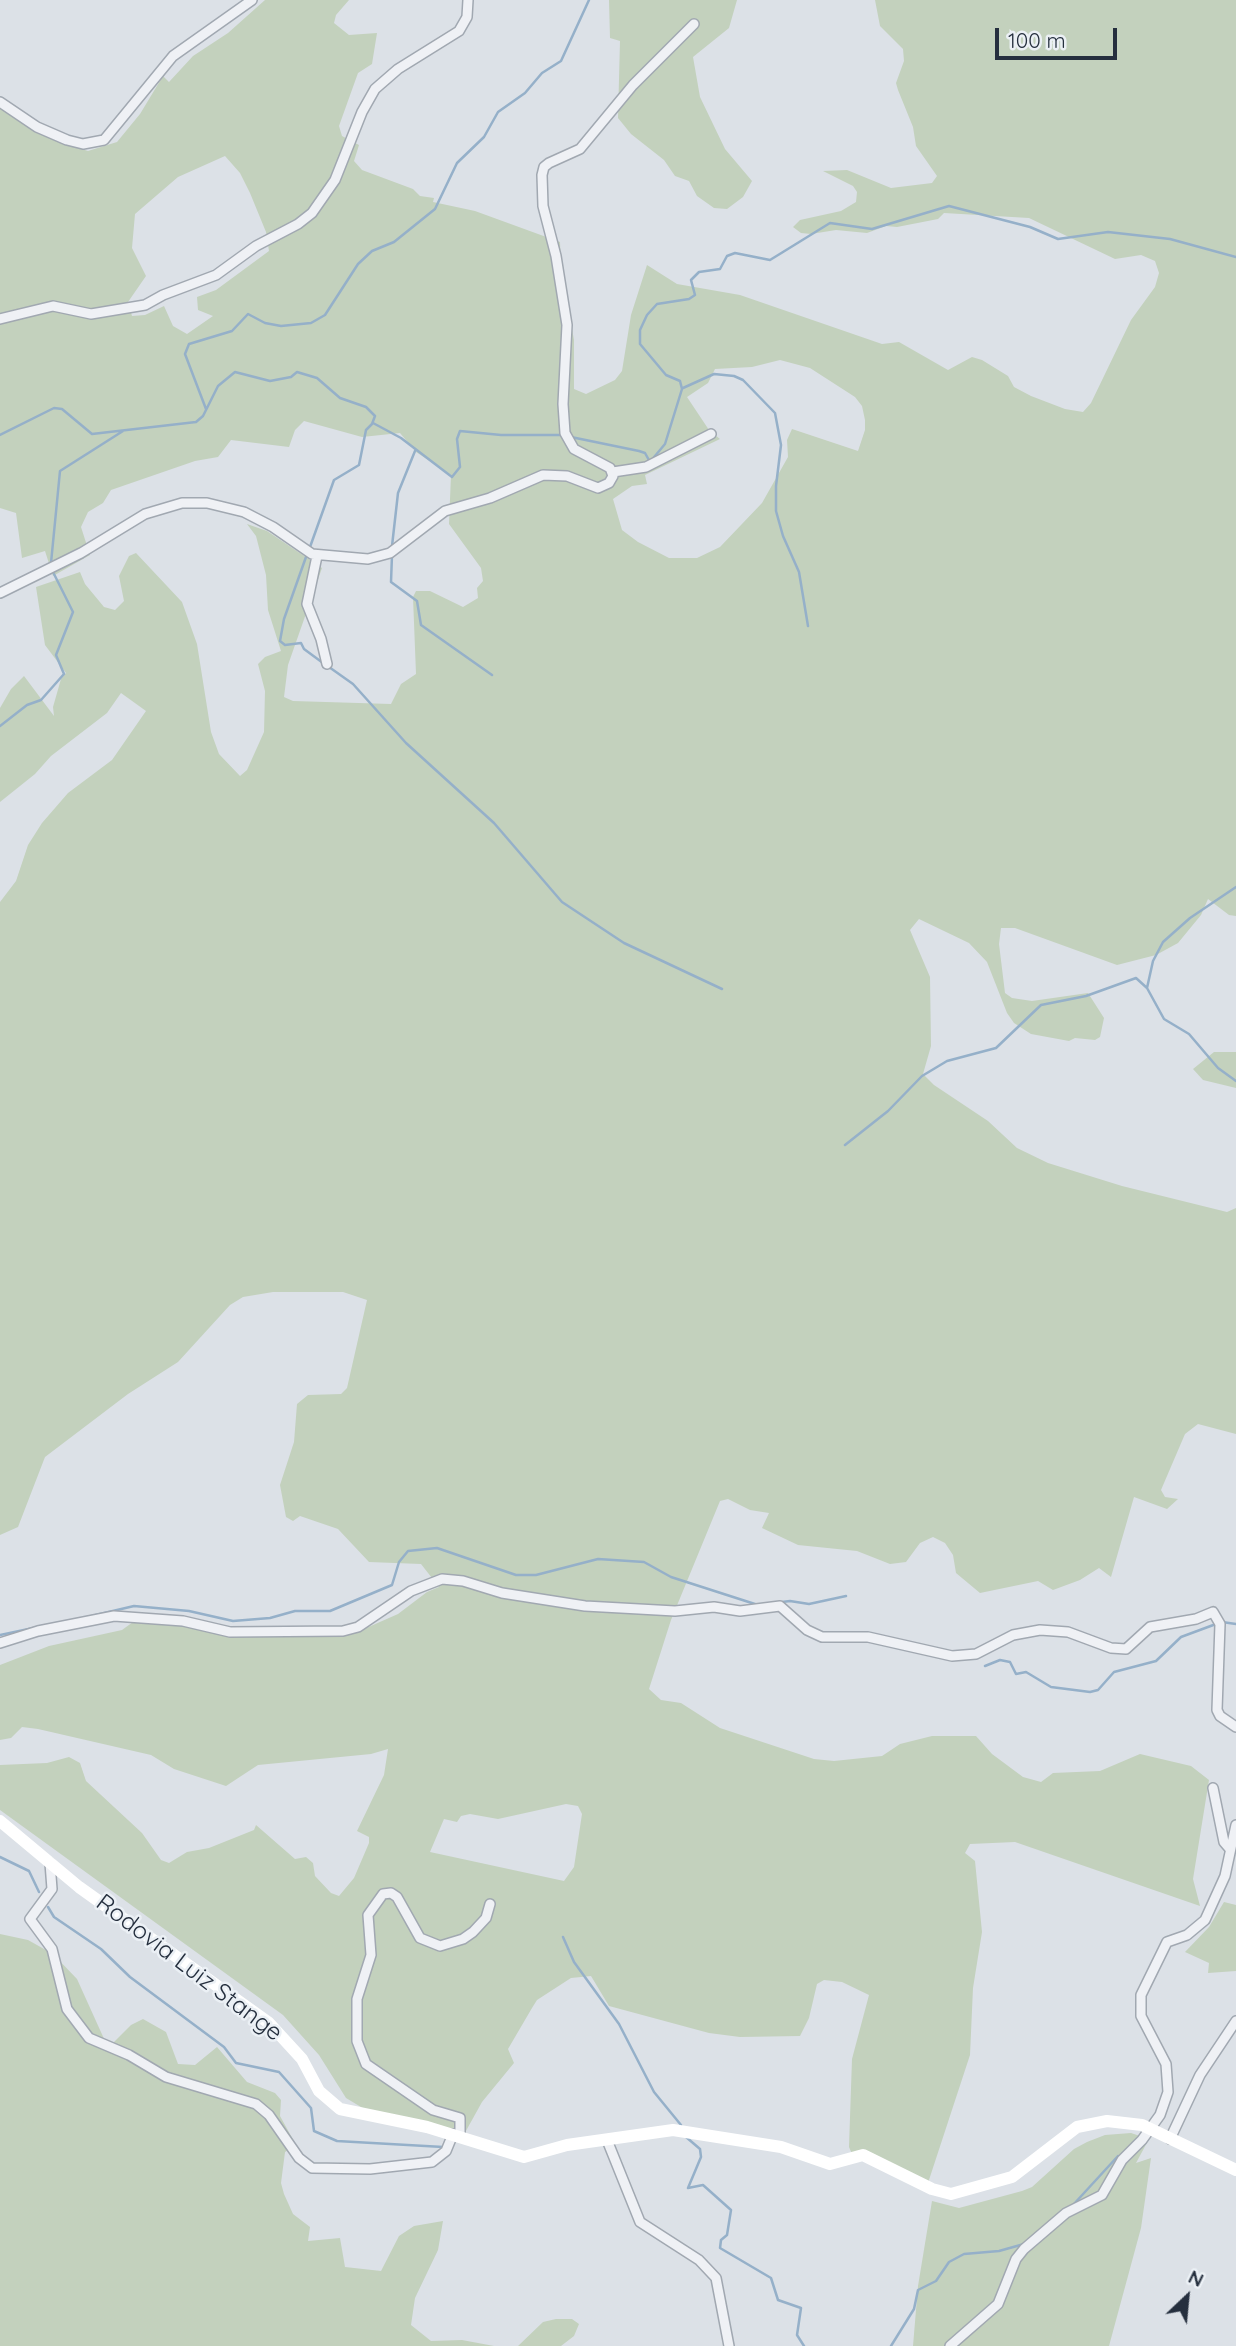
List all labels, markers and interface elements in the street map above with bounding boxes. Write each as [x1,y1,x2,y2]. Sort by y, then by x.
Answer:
scale bar [998,14,1120,58]
text: 100 m [1008,27,1066,53]
street label: Rodovia Luiz Stange [90,1888,288,2048]
north arrow [1152,2262,1222,2332]
text: N [1185,2264,1208,2292]

